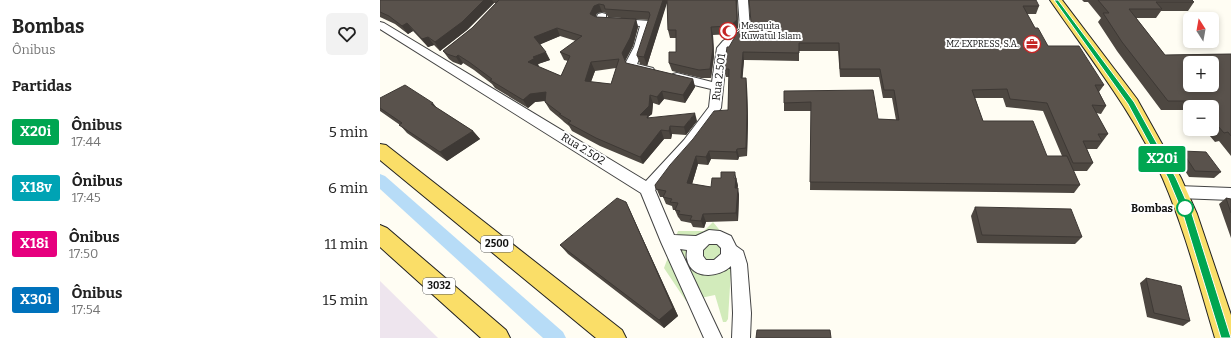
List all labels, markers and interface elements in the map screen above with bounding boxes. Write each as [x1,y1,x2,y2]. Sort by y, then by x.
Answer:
north arrow [1183,12,1219,48]
map controls [1183,12,1219,136]
button: heart [326,13,368,55]
text: Bombas [12,15,85,38]
mosque icon: Mesquita Kuwatul Islam [718,21,738,41]
place label: Mesquita Kuwatul Islam [741,21,801,41]
office icon: MZ EXPRESS, S.A. [1022,34,1042,54]
place label: MZ EXPRESS, S.A. [946,39,1019,49]
text: Ônibus [12,42,55,57]
street label: Rua 2.501 [710,52,728,101]
button: + [1183,56,1219,92]
text: Partidas [12,77,72,95]
button: − [1183,100,1219,136]
text: Ônibus [71,116,122,134]
text: X20i [20,123,51,140]
text: 5 min [329,123,368,141]
street label: Rua 2.502 [559,130,607,168]
text: 17:44 [71,134,101,149]
line badge: X20i [1134,146,1190,172]
text: X20i [1146,150,1178,167]
text: Ônibus [72,172,123,190]
text: X18v [20,179,52,196]
text: 6 min [328,179,368,197]
text: 17:45 [72,190,101,205]
marker: Bombas [1176,199,1194,217]
place label: Bombas [1131,202,1174,215]
text: Ônibus [69,228,120,246]
text: X18i [20,235,49,252]
text: 11 min [325,235,368,253]
road number: 2500 [481,236,513,252]
text: 17:50 [69,246,98,261]
road number: 3032 [423,278,455,294]
text: Ônibus [71,284,122,302]
text: X30i [20,291,51,308]
text: 15 min [323,291,368,309]
text: 17:54 [71,302,100,317]

